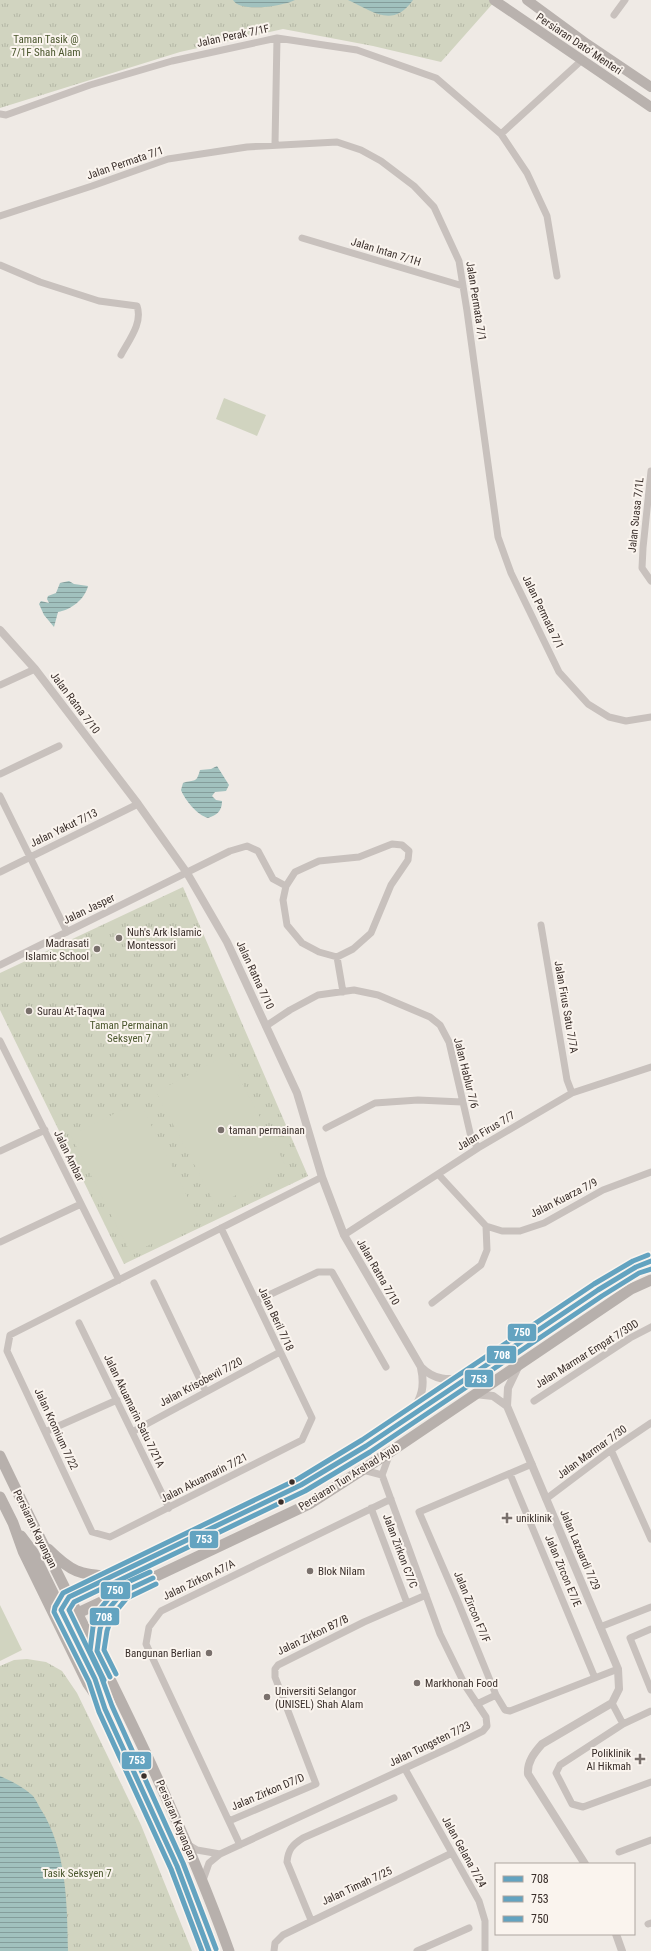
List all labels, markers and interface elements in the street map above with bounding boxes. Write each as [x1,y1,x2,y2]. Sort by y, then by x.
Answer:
street label: Persiaran Dato' Menteri [534,10,624,78]
street label: Jalan Perak 7/1F [196,22,270,50]
park label: Taman Tasik @ 7/1F Shah Alam [11,33,81,59]
street label: Jalan Permata 7/1 [85,144,165,182]
street label: Jalan Intan 7/1H [349,235,423,269]
street label: Jalan Permata 7/1 [463,260,489,342]
street label: Jalan Suasa 7/1L [626,477,646,553]
street label: Jalan Permata 7/1 [520,573,566,651]
street label: Jalan Ratna 7/10 [48,670,102,736]
street label: Jalan Yakut 7/13 [28,806,100,850]
street label: Jalan Jasper [61,891,117,927]
place label: Nuh's Ark Islamic Montessori [127,926,202,952]
marker: Nuh's Ark Islamic Montessori [114,933,124,943]
place label: Madrasati Islamic School [25,937,89,963]
street label: Jalan Ratna 7/10 [233,939,277,1011]
marker: Madrasati Islamic School [92,944,102,954]
street label: Jalan Firus Satu 7/7A [551,960,581,1055]
place label: Surau At-Taqwa [37,1005,105,1018]
marker: Surau At-Taqwa [24,1006,34,1016]
park label: Taman Permainan Seksyen 7 [90,1019,168,1045]
street label: Jalan Hablur 7/6 [451,1036,481,1110]
street label: Jalan Firus 7/7 [455,1109,517,1153]
place label: taman permainan [229,1124,305,1137]
marker: taman permainan [216,1125,226,1135]
street label: Jalan Ambar [51,1128,87,1184]
street label: Jalan Kuarza 7/9 [528,1175,600,1221]
street label: Jalan Ratna 7/10 [354,1237,402,1307]
street label: Jalan Beril 7/18 [256,1285,296,1353]
street label: Jalan Marmar Empat 7/30D [533,1317,641,1391]
line badge: 750 [507,1323,537,1342]
text: 750 [514,1326,531,1339]
line badge: 708 [486,1345,517,1364]
text: 708 [494,1349,511,1362]
street label: Jalan Akuamarin Satu 7/21A [101,1352,167,1470]
street label: Jalan Krisobevil 7/20 [157,1355,245,1409]
line badge: 753 [464,1369,494,1388]
text: 753 [471,1373,488,1386]
street label: Jalan Kromium 7/22 [31,1386,81,1472]
street label: Jalan Marmar 7/30 [555,1422,629,1482]
street label: Persiaran Tun Arshad Ayub [296,1441,402,1513]
street label: Jalan Akuamarin 7/21 [158,1450,250,1506]
unlabelled marker [287,1477,297,1487]
street label: Persiaran Kayangan [10,1488,60,1570]
unlabelled marker [276,1497,286,1507]
street label: Jalan Lazuardi 7/29 [557,1508,603,1592]
street label: Jalan Zirkon C7/C [380,1512,420,1590]
marker: uniklinik [501,1512,513,1524]
place label: uniklinik [516,1512,552,1525]
line badge: 753 [189,1530,219,1549]
text: 753 [196,1533,213,1546]
street label: Jalan Zircon E7/E [542,1533,584,1609]
street label: Jalan Zirkon A7/A [161,1557,238,1603]
place label: Blok Nilam [318,1565,365,1578]
marker: Blok Nilam [305,1566,315,1576]
street label: Jalan Zircon F7/F [451,1569,493,1645]
line badge: 750 [100,1581,131,1600]
text: 750 [107,1584,124,1597]
line badge: 708 [89,1607,120,1626]
text: 708 [96,1611,113,1624]
street label: Jalan Zirkon B7/B [275,1612,351,1658]
place label: Bangunan Berlian [125,1647,201,1660]
marker: Bangunan Berlian [204,1648,214,1658]
place label: Markhonah Food [425,1677,498,1690]
marker: Markhonah Food [412,1678,422,1688]
place label: Universiti Selangor (UNISEL) Shah Alam [275,1685,363,1711]
marker: Universiti Selangor (UNISEL) Shah Alam [262,1692,272,1702]
street label: Jalan Tungsten 7/23 [387,1719,473,1769]
place label: Poliklinik Al Hikmah [586,1747,631,1773]
line badge: 753 [121,1751,152,1770]
marker: Poliklinik Al Hikmah [634,1753,646,1765]
text: 753 [129,1754,146,1767]
unlabelled marker [139,1771,149,1781]
street label: Jalan Zirkon D7/D [229,1771,307,1813]
street label: Persiaran Kayangan [153,1778,199,1862]
street label: Jalan Gelana 7/24 [439,1814,489,1890]
legend [495,1863,635,1935]
street label: Jalan Timah 7/25 [320,1864,394,1908]
park label: Tasik Seksyen 7 [42,1867,112,1880]
text: 708 [531,1872,549,1886]
text: 753 [531,1892,549,1906]
text: 750 [531,1912,549,1926]

